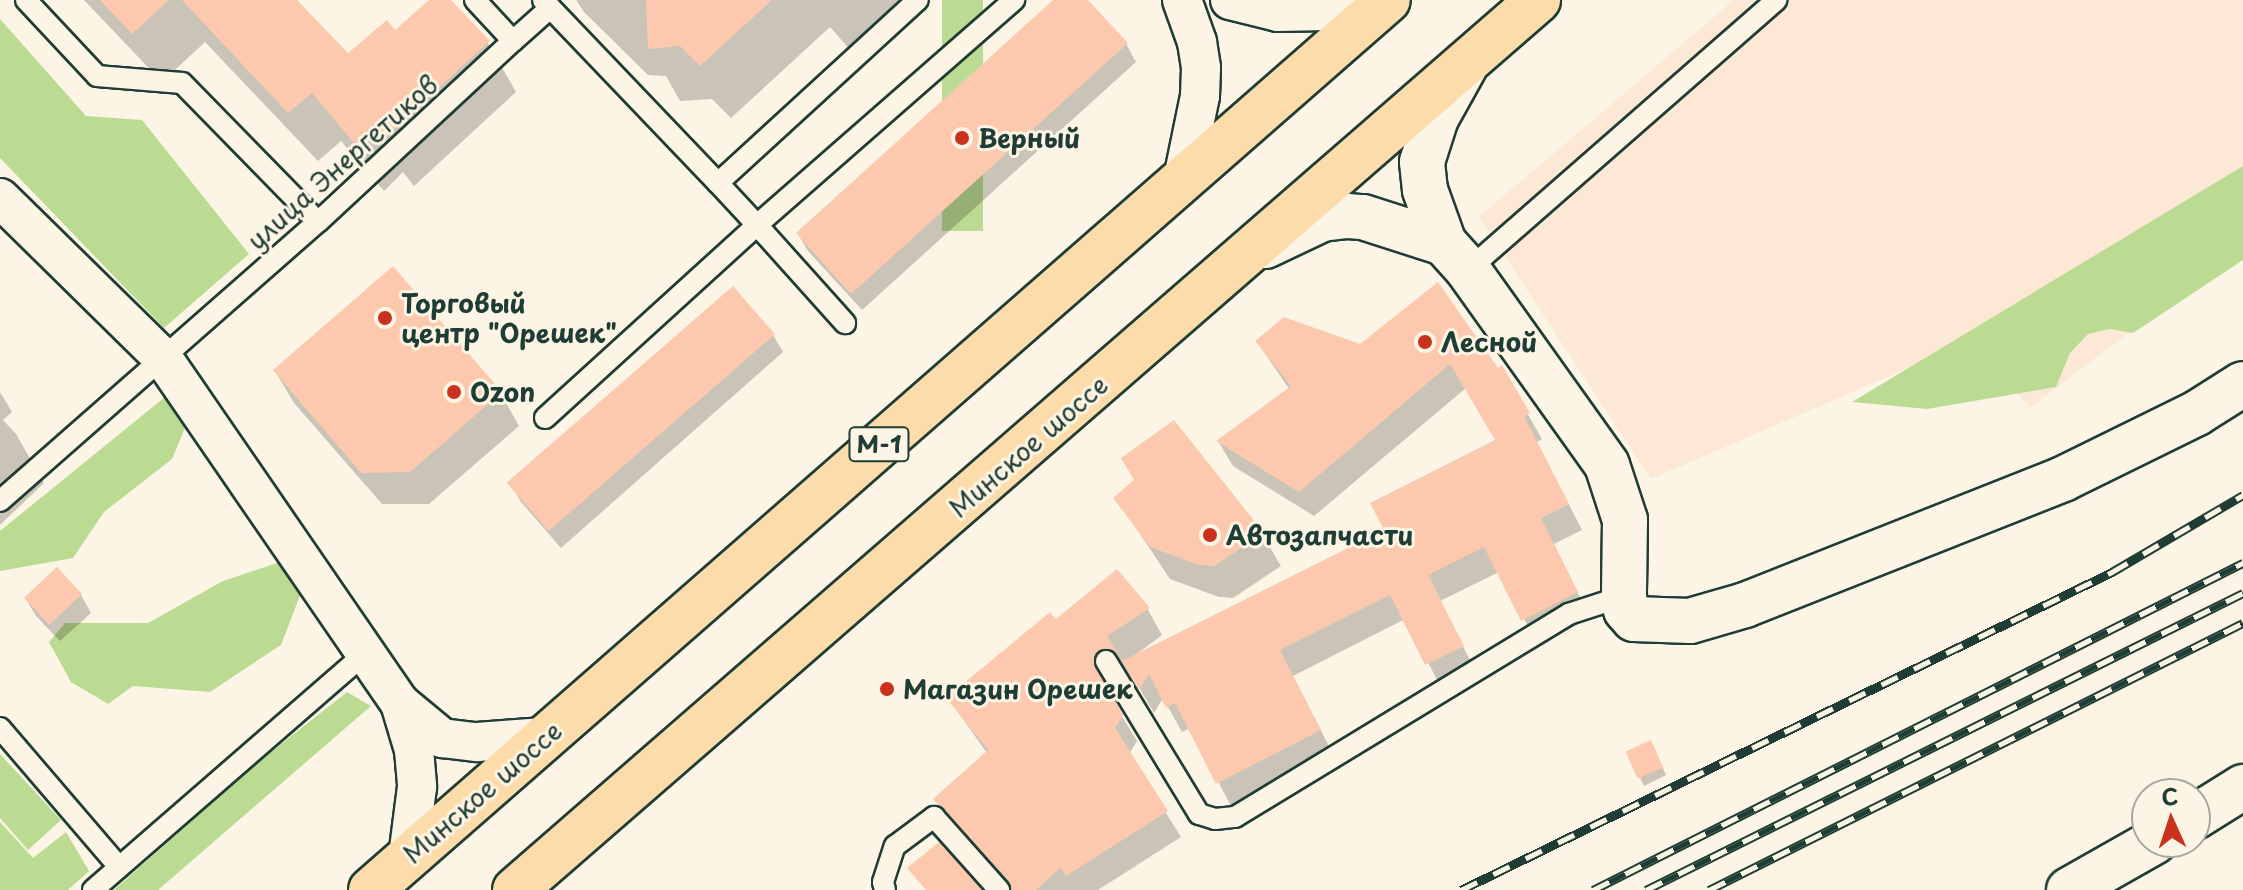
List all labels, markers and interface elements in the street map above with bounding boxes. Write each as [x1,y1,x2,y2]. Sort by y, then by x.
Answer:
street label: улица Энергетиков [240,68,444,256]
place label: Верный [978,122,1080,154]
marker: Верный [953,129,971,147]
place label: Торговый центр "Орешек" [401,287,618,348]
marker: Торговый центр "Орешек" [376,309,394,327]
place label: Лесной [1441,326,1537,358]
marker: Лесной [1416,333,1434,351]
street label: Минское шоссе [942,369,1114,523]
place label: Ozon [470,376,535,408]
marker: Ozon [445,383,463,401]
road number: М-1 [847,424,911,464]
place label: Автозапчасти [1226,519,1413,551]
marker: Автозапчасти [1201,526,1219,544]
place label: Магазин Орешек [903,673,1134,705]
marker: Магазин Орешек [878,680,896,698]
street label: Минское шоссе [396,715,568,869]
north arrow [2131,778,2211,858]
text: С [2161,779,2179,812]

